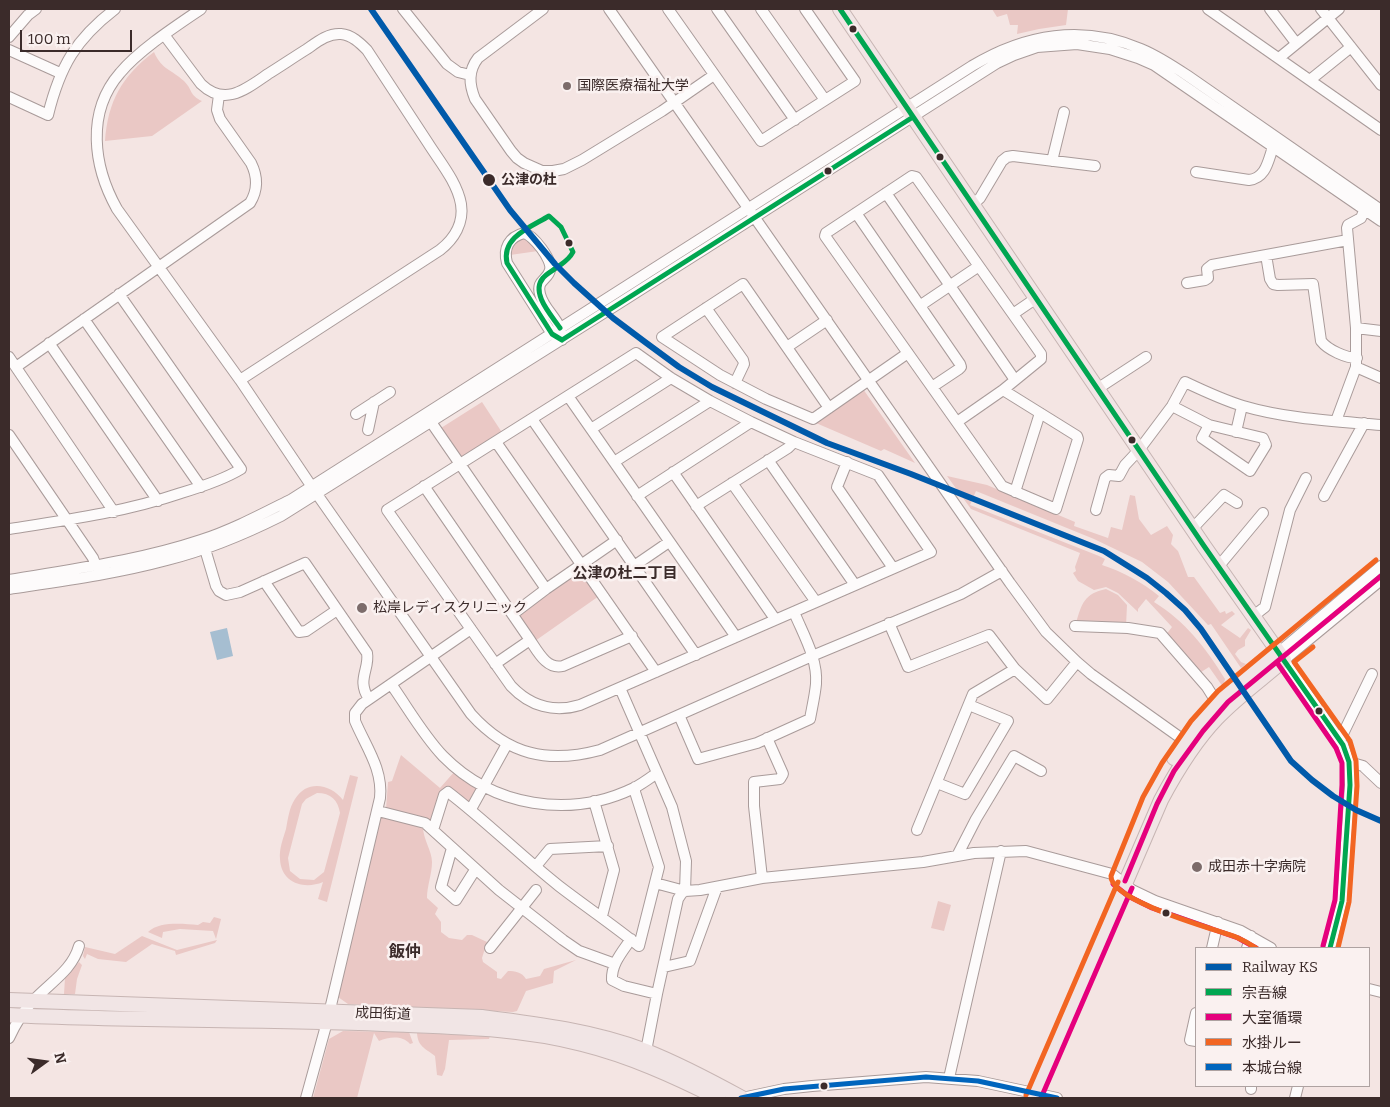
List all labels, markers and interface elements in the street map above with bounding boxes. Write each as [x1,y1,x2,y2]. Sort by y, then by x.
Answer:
scale bar [22,20,135,52]
unlabelled marker [848,24,858,34]
text: 100 m [28,30,71,48]
place label: 国際医療福祉大学 [577,78,689,94]
marker: 国際医療福祉大学 [561,80,573,92]
unlabelled marker [935,152,945,162]
unlabelled marker [823,166,833,176]
marker: 公津の杜 [481,172,497,188]
place label: 公津の杜 [501,172,557,188]
unlabelled marker [564,238,574,248]
unlabelled marker [1127,435,1137,445]
district label: 公津の杜二丁目 [573,565,677,583]
place label: 松岸レディスクリニック [373,600,527,616]
marker: 松岸レディスクリニック [355,601,369,615]
unlabelled marker [1314,706,1324,716]
place label: 成田赤十字病院 [1208,859,1306,875]
marker: 成田赤十字病院 [1190,860,1204,874]
unlabelled marker [1161,908,1171,918]
district label: 飯仲 [389,943,421,963]
legend [1195,947,1370,1087]
text: Railway KS [1242,958,1318,976]
text: 宗吾線 [1242,984,1287,1002]
street label: 成田街道 [355,1005,411,1023]
text: 大室循環 [1242,1009,1302,1027]
text: 水掛ルー [1242,1034,1302,1052]
north arrow [20,1037,70,1087]
text: N [50,1051,70,1066]
text: 本城台線 [1242,1059,1302,1077]
unlabelled marker [819,1081,829,1091]

